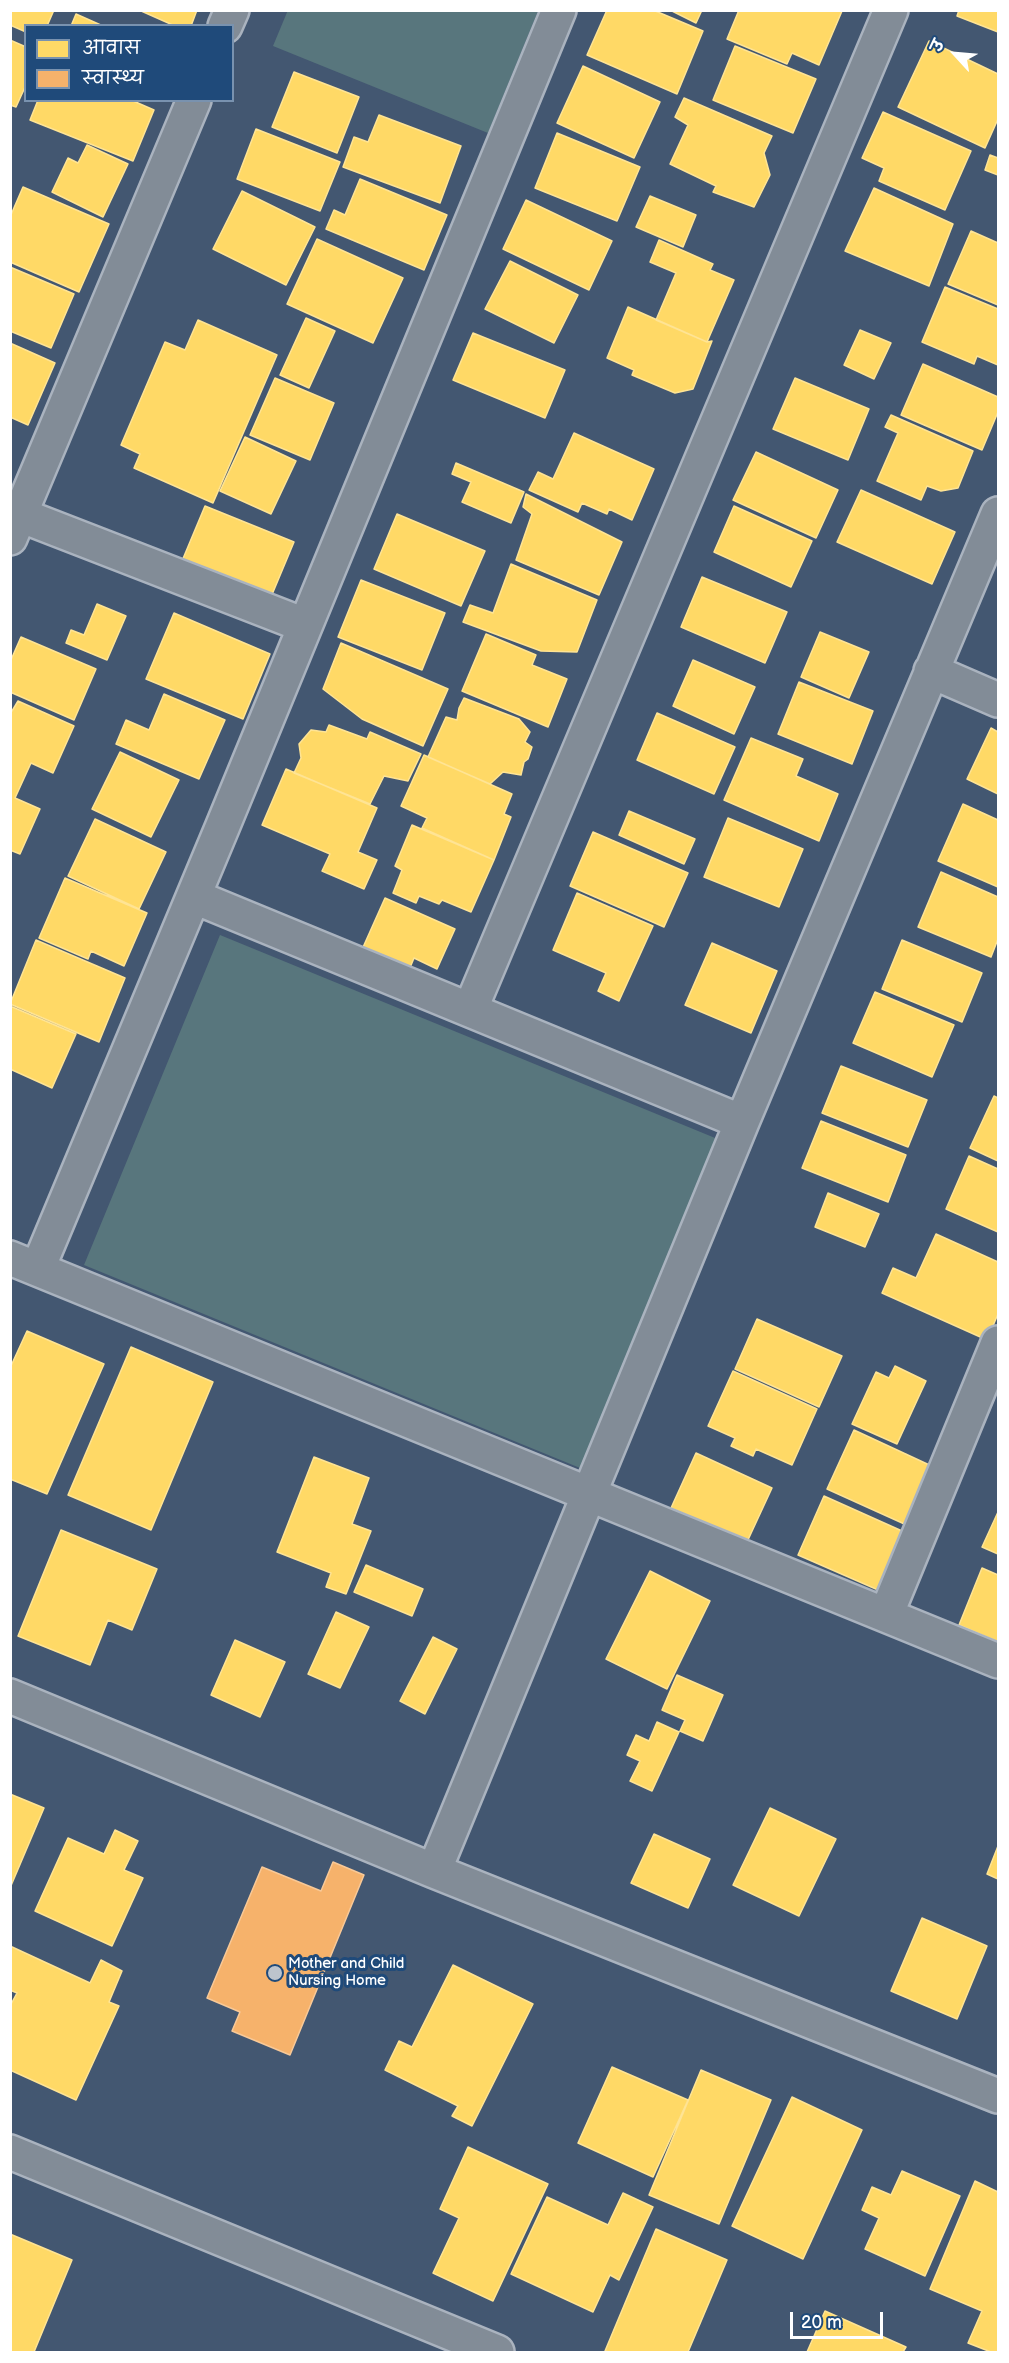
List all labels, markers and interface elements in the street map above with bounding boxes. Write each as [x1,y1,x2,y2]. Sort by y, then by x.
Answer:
legend [24,24,234,102]
north arrow [925,24,985,84]
text: उ [927,37,949,55]
text: आवास [82,38,140,59]
text: स्वास्थ्य [82,68,144,89]
place label: Mother and Child Nursing Home [288,1955,404,1990]
marker: Mother and Child Nursing Home [266,1964,284,1982]
scale bar [793,2300,886,2338]
text: 20 m [801,2312,842,2333]

